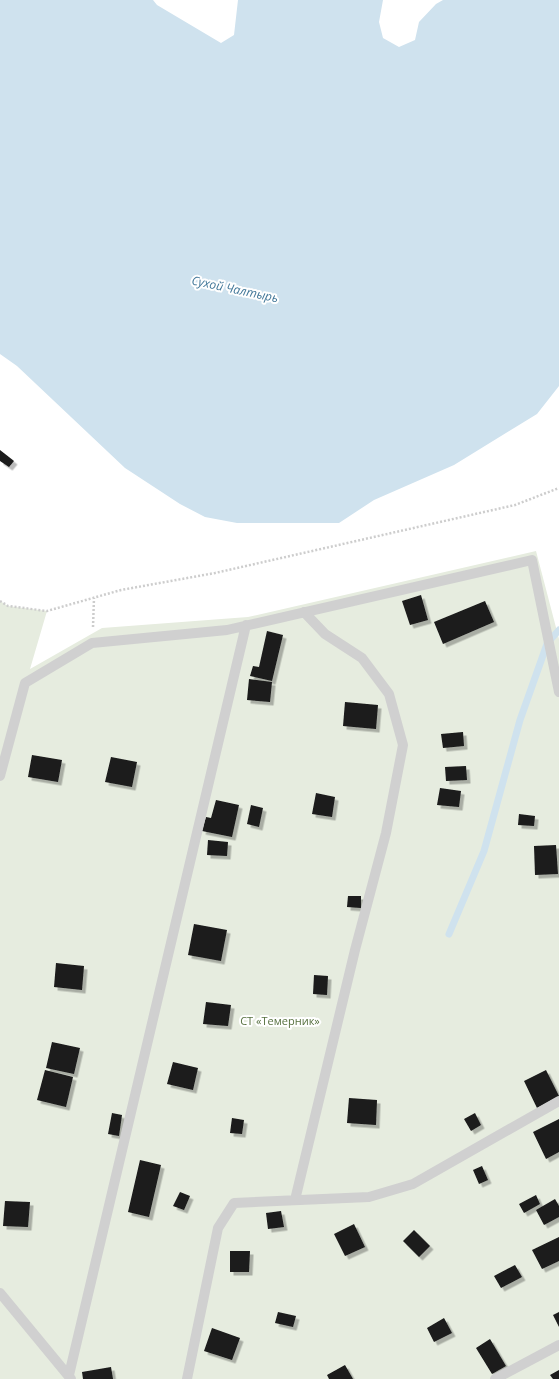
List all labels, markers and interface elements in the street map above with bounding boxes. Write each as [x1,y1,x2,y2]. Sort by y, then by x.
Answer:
water label: Сухой Чалтырь [190,272,280,306]
park label: СТ «Темерник» [240,1013,320,1028]

